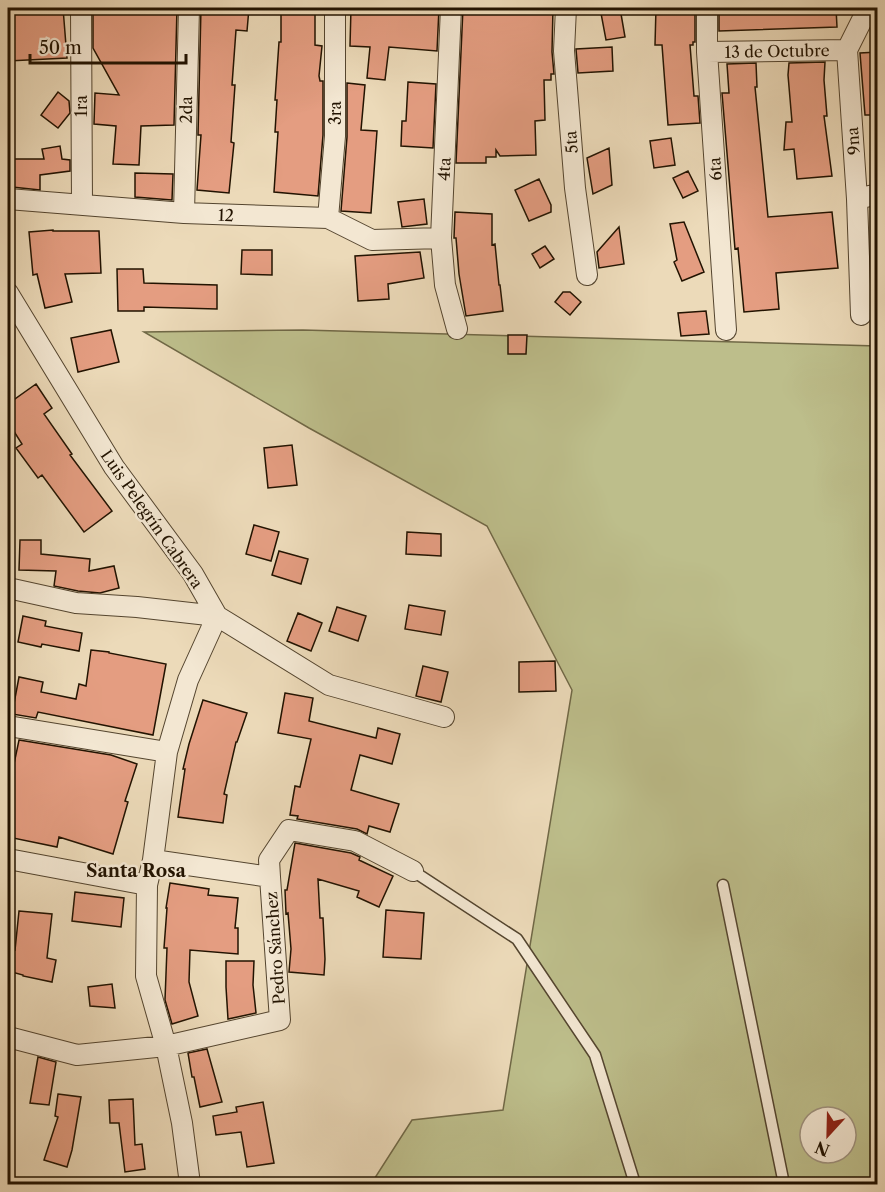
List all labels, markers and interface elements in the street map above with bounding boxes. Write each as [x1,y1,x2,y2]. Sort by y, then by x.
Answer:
scale bar [30,27,186,65]
text: 50 m [39,37,82,59]
street label: 13 de Octubre [724,40,830,62]
street label: 1ra [71,95,91,117]
street label: 2da [176,96,196,124]
street label: 3ra [325,100,345,125]
street label: 9na [842,126,864,156]
street label: 5ta [560,129,582,154]
street label: 4ta [433,156,455,181]
street label: 6ta [704,156,726,181]
street label: 12 [218,205,234,225]
street label: Luis Pelegrín Cabrera [97,446,208,593]
district label: Santa Rosa [86,860,187,882]
street label: Pedro Sánchez [261,891,289,1005]
north arrow [798,1105,858,1165]
text: N [812,1137,833,1161]

